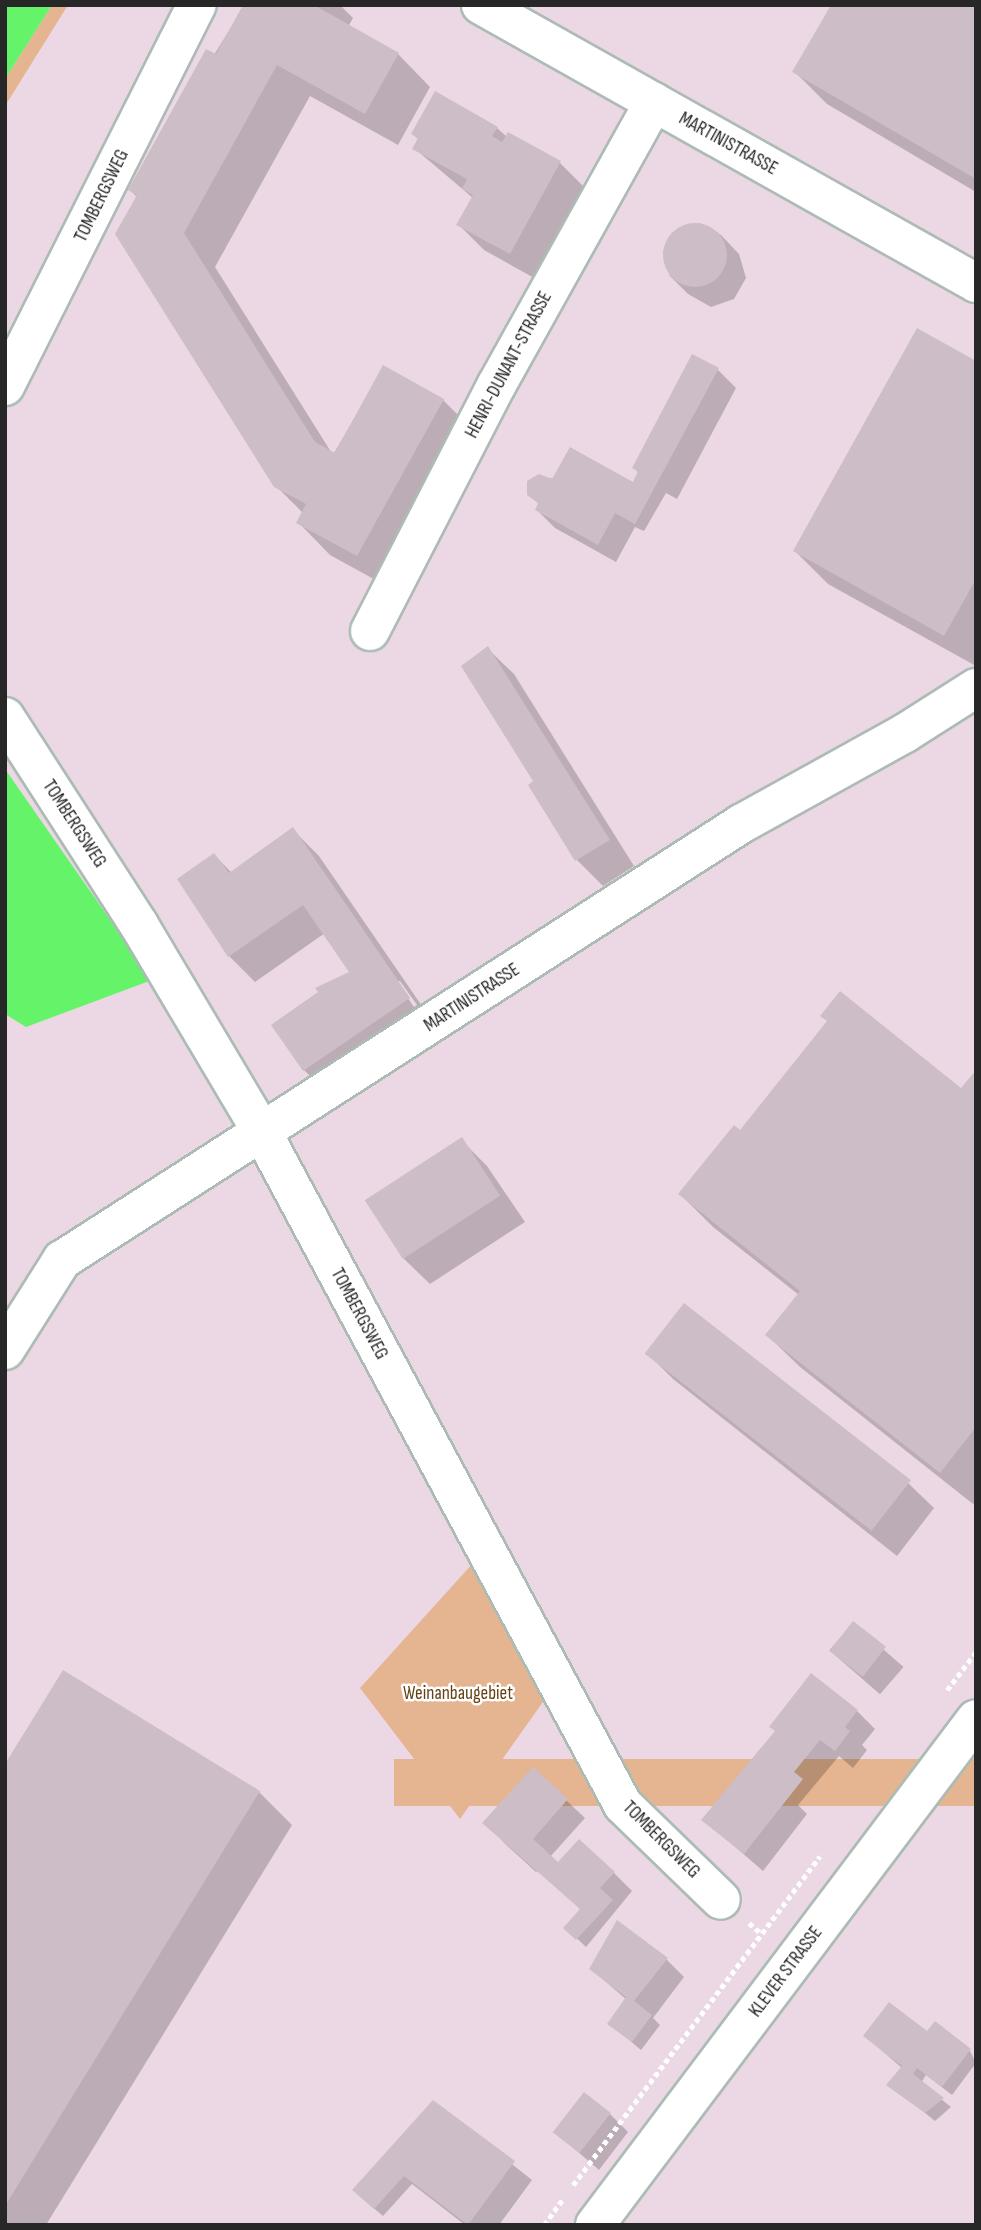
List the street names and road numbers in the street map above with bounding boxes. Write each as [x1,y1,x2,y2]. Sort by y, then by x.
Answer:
street label: MARTINISTRASSE [675,108,781,180]
street label: TOMBERGSWEG [70,146,134,246]
street label: HENRI-DUNANT-STRASSE [461,288,557,442]
street label: TOMBERGSWEG [37,776,111,872]
street label: MARTINISTRASSE [420,959,524,1037]
street label: TOMBERGSWEG [325,1265,393,1363]
street label: TOMBERGSWEG [618,1797,704,1883]
street label: KLEVER STRASSE [744,1922,828,2022]

